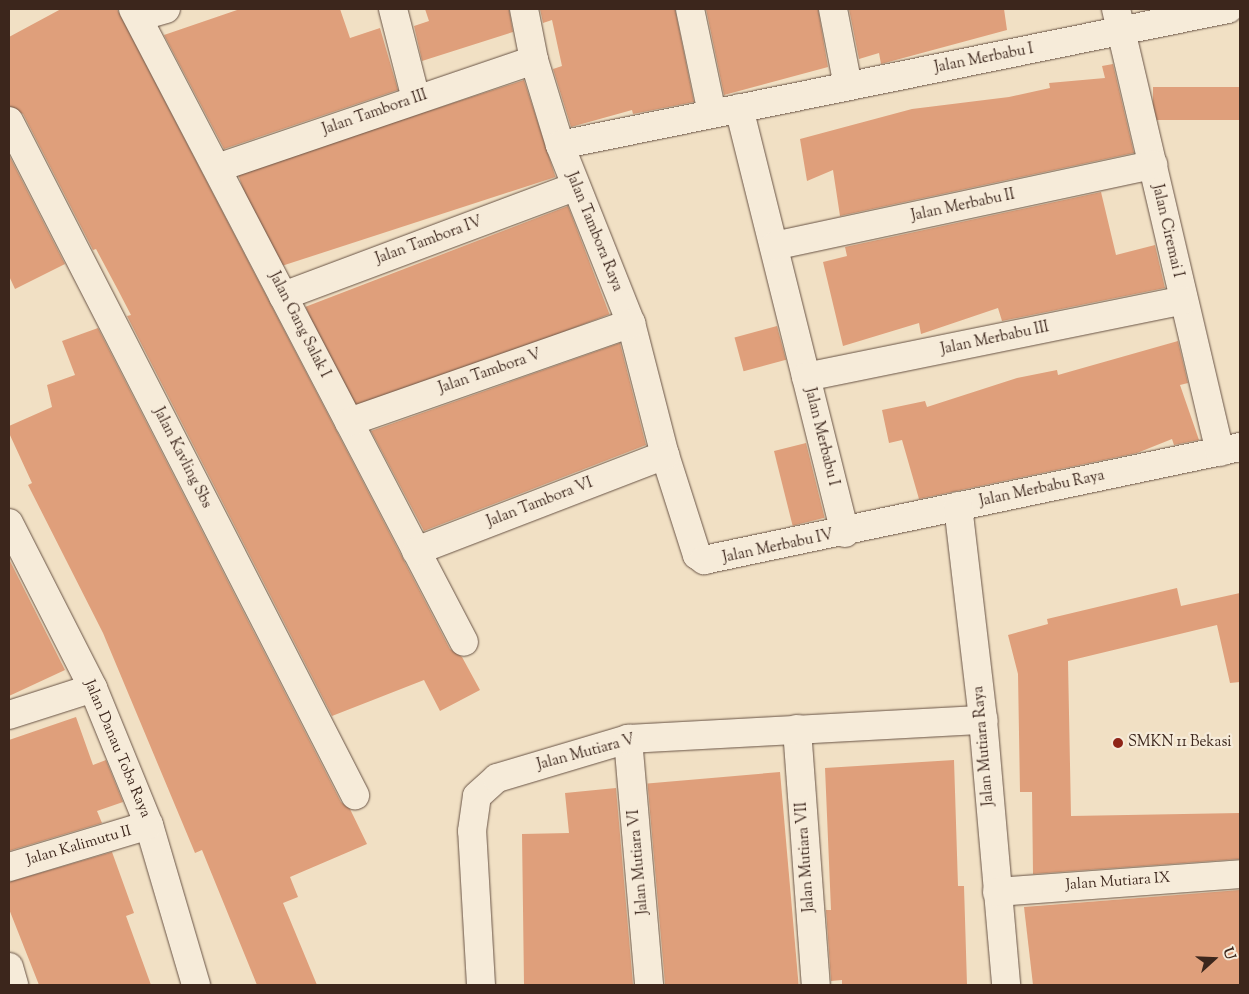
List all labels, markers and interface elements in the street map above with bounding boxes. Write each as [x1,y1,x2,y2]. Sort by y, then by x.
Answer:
street label: Jalan Merbabu I [933,41,1035,77]
street label: Jalan Tambora III [320,87,430,139]
street label: Jalan Tambora Raya [562,170,626,294]
street label: Jalan Ciremai I [1148,183,1186,279]
street label: Jalan Merbabu II [910,186,1016,226]
street label: Jalan Tambora IV [373,213,485,269]
street label: Jalan Gang Salak I [265,269,333,381]
street label: Jalan Merbabu III [939,319,1051,359]
street label: Jalan Tambora V [436,346,544,398]
street label: Jalan Merbabu I [800,386,842,488]
street label: Jalan Kavling Sbs [149,405,215,511]
street label: Jalan Merbabu Raya [978,467,1106,511]
street label: Jalan Tambora VI [484,475,596,531]
street label: Jalan Merbabu IV [721,527,835,567]
street label: Jalan Danau Toba Raya [80,677,154,821]
street label: Jalan Mutiara Raya [970,685,998,807]
street label: Jalan Mutiara V [535,731,637,775]
place label: SMKN 11 Bekasi [1128,734,1232,752]
marker: SMKN 11 Bekasi [1112,737,1124,749]
street label: Jalan Mutiara VII [793,801,819,913]
street label: Jalan Mutiara VI [625,809,653,915]
street label: Jalan Kalimutu II [24,822,134,870]
street label: Jalan Mutiara IX [1065,869,1171,895]
north arrow [1189,934,1239,984]
text: U [1217,945,1239,963]

